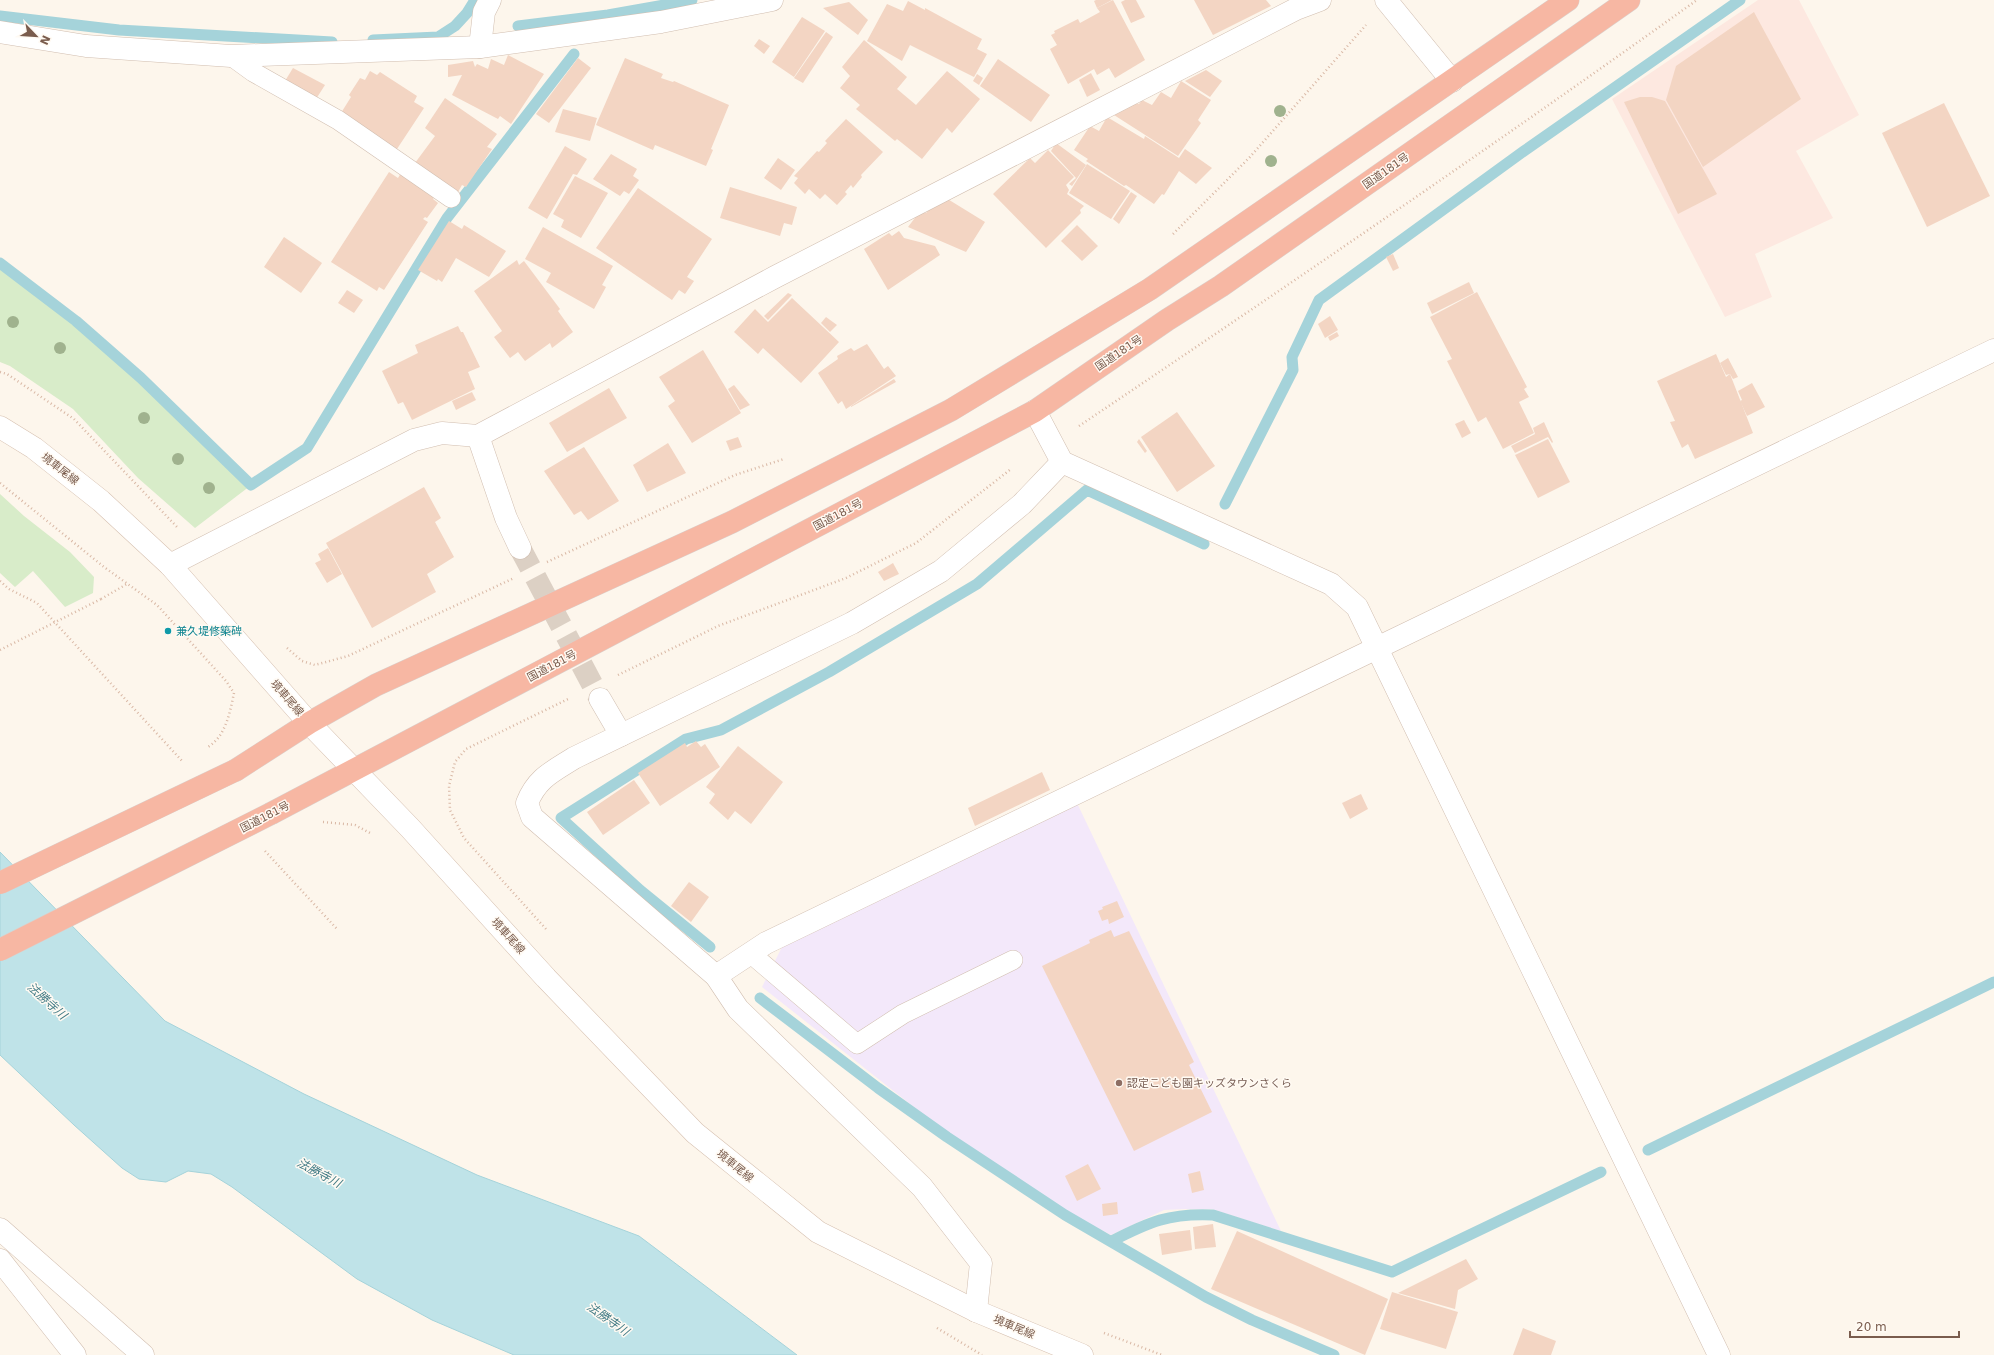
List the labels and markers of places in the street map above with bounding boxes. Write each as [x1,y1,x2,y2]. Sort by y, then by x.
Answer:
place label: 兼久堤修築碑 [176,625,242,638]
marker: 兼久堤修築碑 [163,626,173,636]
place label: 認定こども園キッズタウンさくら [1127,1077,1292,1090]
marker: 認定こども園キッズタウンさくら [1114,1078,1124,1088]

